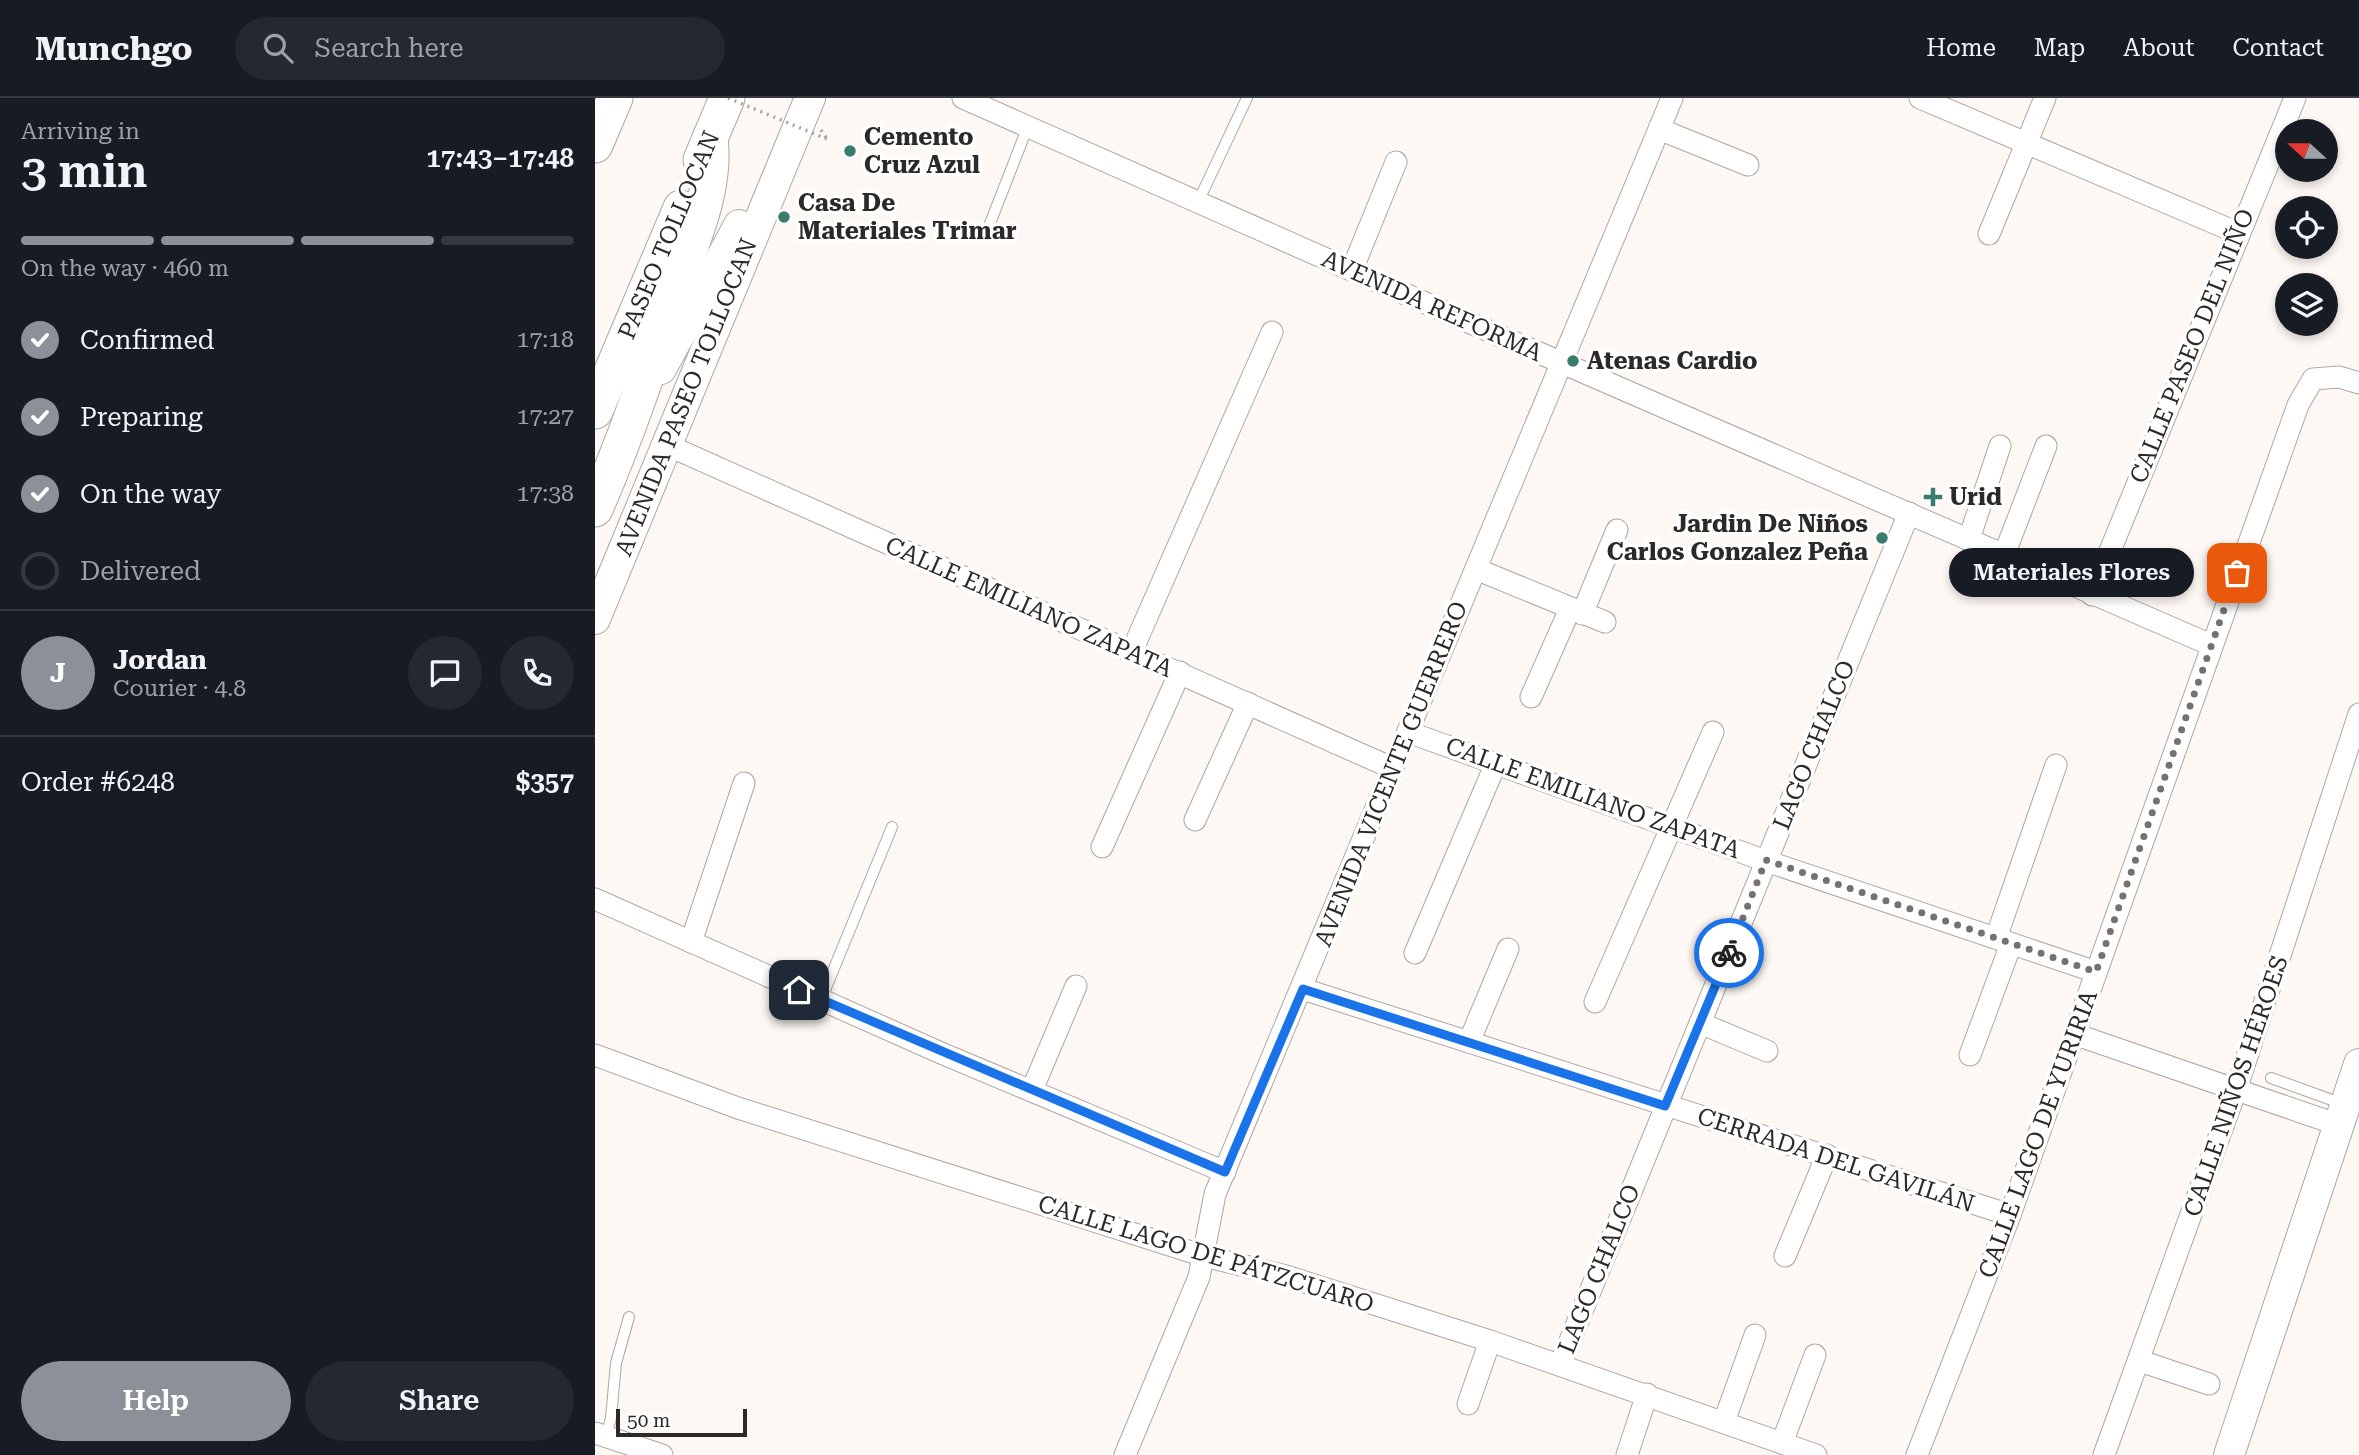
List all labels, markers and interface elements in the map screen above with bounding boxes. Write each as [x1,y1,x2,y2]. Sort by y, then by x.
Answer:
search box [235,17,725,80]
text: Munchgo [35,29,193,68]
icon: search [259,29,297,67]
text: Search here [315,33,464,63]
text: Home [1926,34,1996,62]
text: Map [2034,34,2085,62]
text: About [2123,34,2194,62]
text: Contact [2232,34,2324,62]
text: Arriving in [21,118,140,145]
north arrow [2275,119,2338,182]
map controls [2275,119,2338,336]
place label: Cemento Cruz Azul [864,123,980,179]
street label: PASEO TOLLOCAN [612,127,726,343]
text: 17:43–17:48 [426,143,574,173]
marker: Cemento Cruz Azul [842,143,858,159]
text: 3 min [21,144,148,198]
place label: Casa De Materiales Trimar [798,189,1017,245]
button: locate [2275,196,2338,259]
street label: CALLE PASEO DEL NIÑO [2123,204,2260,487]
marker: Casa De Materiales Trimar [776,209,792,225]
street label: AVENIDA PASEO TOLLOCAN [609,234,763,560]
street label: AVENIDA REFORMA [1317,245,1547,367]
text: On the way · 460 m [21,255,229,282]
button: layers [2275,273,2338,336]
icon: check [21,321,59,359]
text: Confirmed [80,325,215,355]
text: 17:18 [517,326,574,353]
place label: Atenas Cardio [1587,347,1758,375]
marker: Atenas Cardio [1565,353,1581,369]
icon: check [21,398,59,436]
text: Preparing [80,402,203,432]
text: 17:27 [517,403,574,430]
icon: check [21,475,59,513]
text: On the way [80,479,221,509]
text: 17:38 [517,480,574,507]
place label: Urid [1949,483,2002,511]
marker: Urid [1923,487,1943,507]
place label: Jardin De Niños Carlos Gonzalez Peña [1607,510,1868,566]
marker: Jardin De Niños Carlos Gonzalez Peña [1874,530,1890,546]
street label: CALLE EMILIANO ZAPATA [881,531,1177,683]
pin [2207,543,2267,603]
callout: Materiales Flores [1950,548,2195,598]
icon: bag [2218,554,2256,592]
text: Delivered [80,556,201,586]
text: Materiales Flores [1973,559,2170,586]
street label: AVENIDA VICENTE GUERRERO [1309,597,1473,951]
button: chat [408,636,482,710]
button: phone [500,636,574,710]
text: Jordan [113,645,207,675]
street label: LAGO CHALCO [1767,656,1861,834]
text: J [50,658,66,688]
text: Courier · 4.8 [113,675,246,702]
street label: CALLE EMILIANO ZAPATA [1442,732,1744,864]
text: Order #6248 [21,767,175,797]
text: $357 [516,767,574,797]
courier [1694,918,1764,988]
icon: bike [1710,934,1748,972]
street label: CALLE NIÑOS HÉROES [2177,952,2294,1220]
pin [769,960,829,1020]
icon: home [780,971,818,1009]
street label: CALLE LAGO DE YURIRIA [1973,986,2103,1282]
street label: CERRADA DEL GAVILÁN [1694,1101,1978,1218]
street label: LAGO CHALCO [1552,1180,1646,1358]
street label: CALLE LAGO DE PÁTZCUARO [1035,1189,1377,1318]
button: Help [21,1361,291,1441]
button: Share [305,1361,574,1441]
scale bar [616,1406,747,1438]
text: 50 m [627,1409,670,1432]

